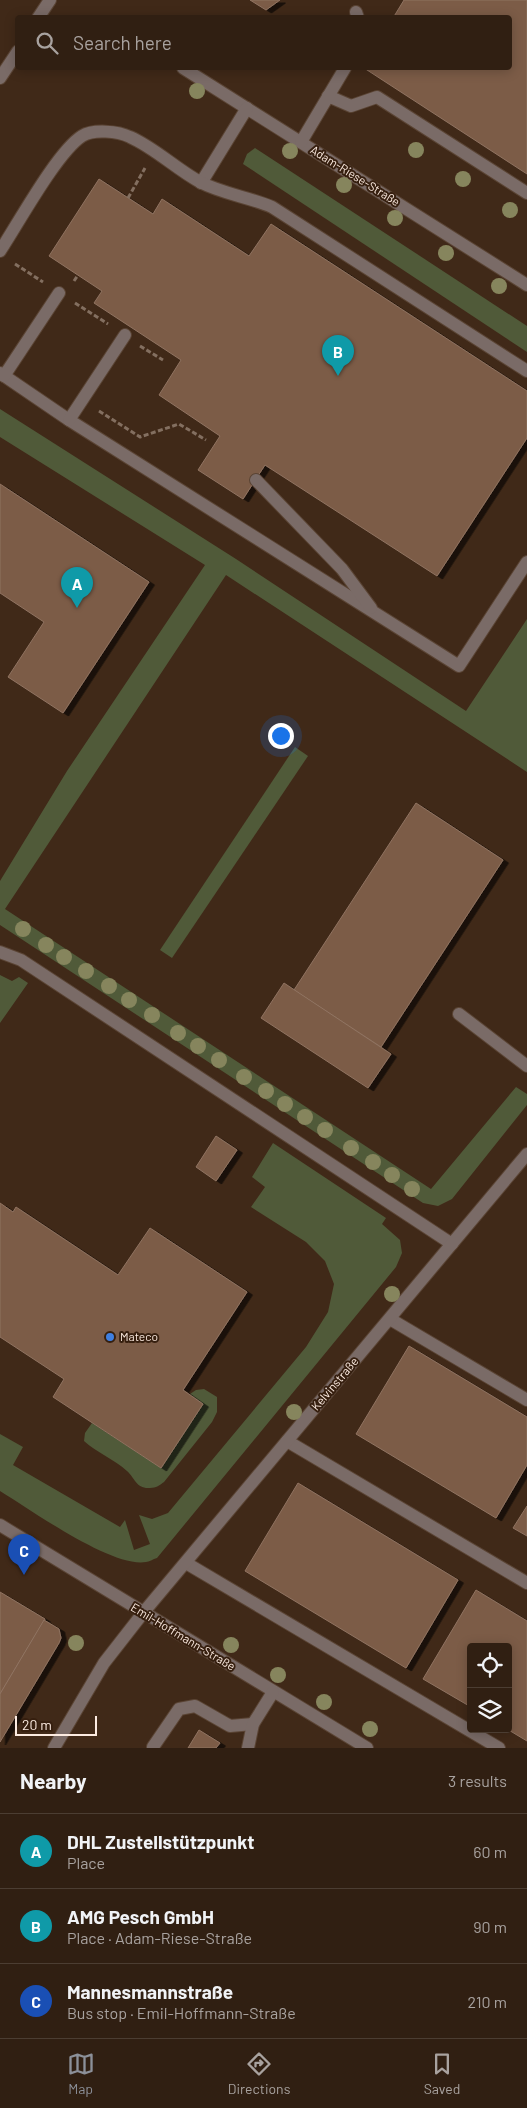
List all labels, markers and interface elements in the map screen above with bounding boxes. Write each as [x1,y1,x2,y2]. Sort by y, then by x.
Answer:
search box [15,15,512,70]
icon: search [33,29,61,57]
text: Search here [73,31,172,54]
street label: Adam-Riese-Straße [308,142,403,208]
pin: B [322,335,354,376]
pin: A [61,567,93,608]
your location [268,723,294,749]
place label: Mateco [120,1329,158,1343]
marker: Mateco [104,1331,116,1343]
street label: Kelvinstraße [308,1354,361,1413]
pin: C [8,1534,40,1575]
street label: Emil-Hoffmann-Straße [129,1599,238,1673]
map controls [467,1643,512,1733]
button: locate [467,1643,512,1688]
button: layers [467,1688,512,1733]
scale bar [15,1713,98,1736]
text: 20 m [22,1716,52,1733]
text: Nearby [20,1768,86,1793]
text: 3 results [448,1771,507,1790]
text: DHL Zustellstützpunkt [67,1830,255,1853]
text: A [31,1842,41,1861]
text: 60 m [473,1842,507,1861]
text: Place [67,1853,105,1872]
text: AMG Pesch GmbH [67,1905,214,1928]
text: B [31,1917,41,1936]
text: 90 m [473,1917,507,1936]
text: Place · Adam-Riese-Straße [67,1928,252,1947]
text: Mannesmannstraße [67,1980,233,2003]
text: C [31,1992,41,2011]
text: 210 m [468,1992,507,2011]
text: Bus stop · Emil-Hoffmann-Straße [67,2003,296,2022]
tab: Map [67,2050,95,2097]
tab: Directions [228,2050,290,2097]
tab: Saved [424,2050,460,2097]

